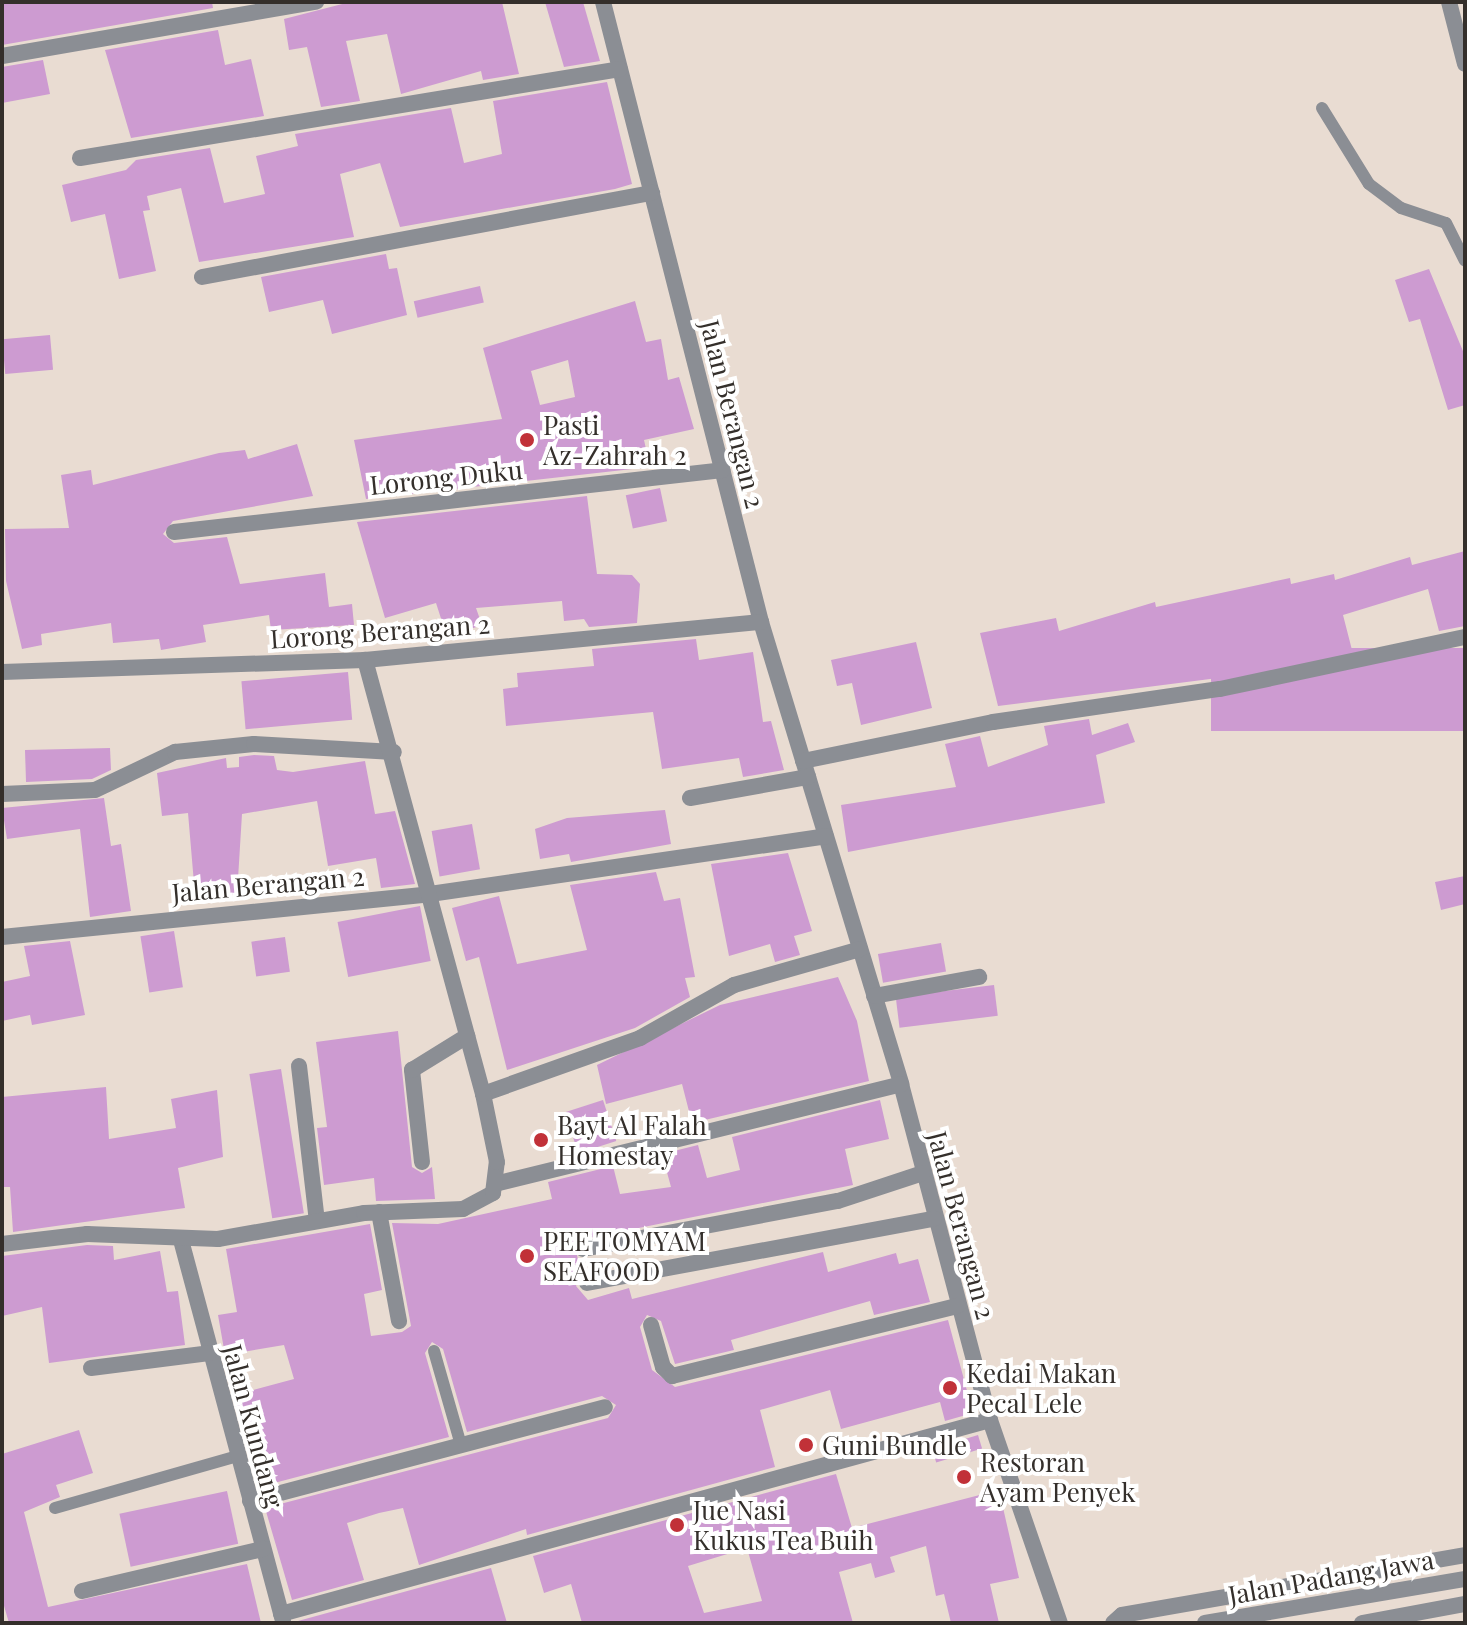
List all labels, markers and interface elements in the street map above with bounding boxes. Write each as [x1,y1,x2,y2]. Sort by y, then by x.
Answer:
street label: Jalan Berangan 2 [694,316,772,512]
place label: Pasti Az-Zahrah 2 [543,409,687,470]
marker: Pasti Az-Zahrah 2 [518,431,536,449]
street label: Lorong Duku [368,453,524,501]
street label: Lorong Berangan 2 [269,608,491,654]
street label: Jalan Berangan 2 [170,860,366,908]
place label: Bayt Al Falah Homestay [557,1109,708,1170]
street label: Jalan Berangan 2 [922,1128,1002,1322]
marker: Bayt Al Falah Homestay [532,1131,550,1149]
place label: PEE TOMYAM SEAFOOD [543,1225,707,1286]
marker: PEE TOMYAM SEAFOOD [518,1247,536,1265]
street label: Jalan Kundang [217,1341,291,1511]
place label: Kedai Makan Pecal Lele [966,1357,1116,1418]
marker: Kedai Makan Pecal Lele [941,1379,959,1397]
place label: Guni Bundle [822,1429,967,1461]
marker: Guni Bundle [797,1436,815,1454]
place label: Restoran Ayam Penyek [980,1446,1136,1508]
marker: Restoran Ayam Penyek [955,1468,973,1486]
place label: Jue Nasi Kukus Tea Buih [693,1494,874,1556]
marker: Jue Nasi Kukus Tea Buih [668,1516,686,1534]
street label: Jalan Padang Jawa [1226,1544,1436,1610]

